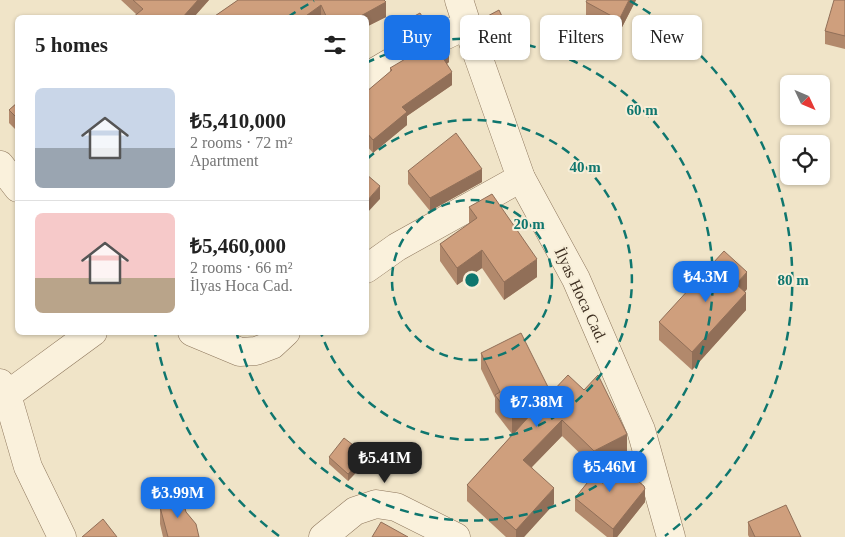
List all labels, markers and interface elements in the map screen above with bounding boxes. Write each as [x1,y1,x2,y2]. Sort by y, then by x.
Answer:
chip: Buy [384,15,450,60]
chip: Rent [460,15,530,60]
chip: Filters [540,15,622,60]
chip: New [632,15,702,60]
icon: filters [321,31,349,59]
text: 5 homes [35,33,108,57]
north arrow [780,75,830,125]
map controls [780,75,830,185]
text: 60 m [626,102,658,118]
icon: home [75,108,135,168]
text: ₺5,410,000 [190,109,286,133]
text: 2 rooms · 72 m² [190,134,293,151]
button: locate [780,135,830,185]
text: Apartment [190,152,258,169]
text: 40 m [569,159,601,175]
text: 20 m [513,216,545,232]
icon: home [75,233,135,293]
text: ₺5,460,000 [190,234,286,258]
street label: İlyas Hoca Cad. [551,245,610,346]
text: 2 rooms · 66 m² [190,259,293,276]
pin: ₺4.3M [671,260,741,303]
text: ₺4.3M [684,268,728,285]
centre of rings [463,271,481,289]
text: 80 m [777,272,809,288]
text: İlyas Hoca Cad. [190,277,293,294]
pin: ₺7.38M [496,386,578,428]
text: ₺7.38M [511,393,563,410]
pin: ₺5.41M [344,442,426,484]
text: ₺5.41M [359,449,411,466]
pin: ₺5.46M [569,450,651,493]
text: ₺5.46M [584,458,636,475]
pin: ₺3.99M [137,476,219,519]
text: ₺3.99M [152,484,204,501]

